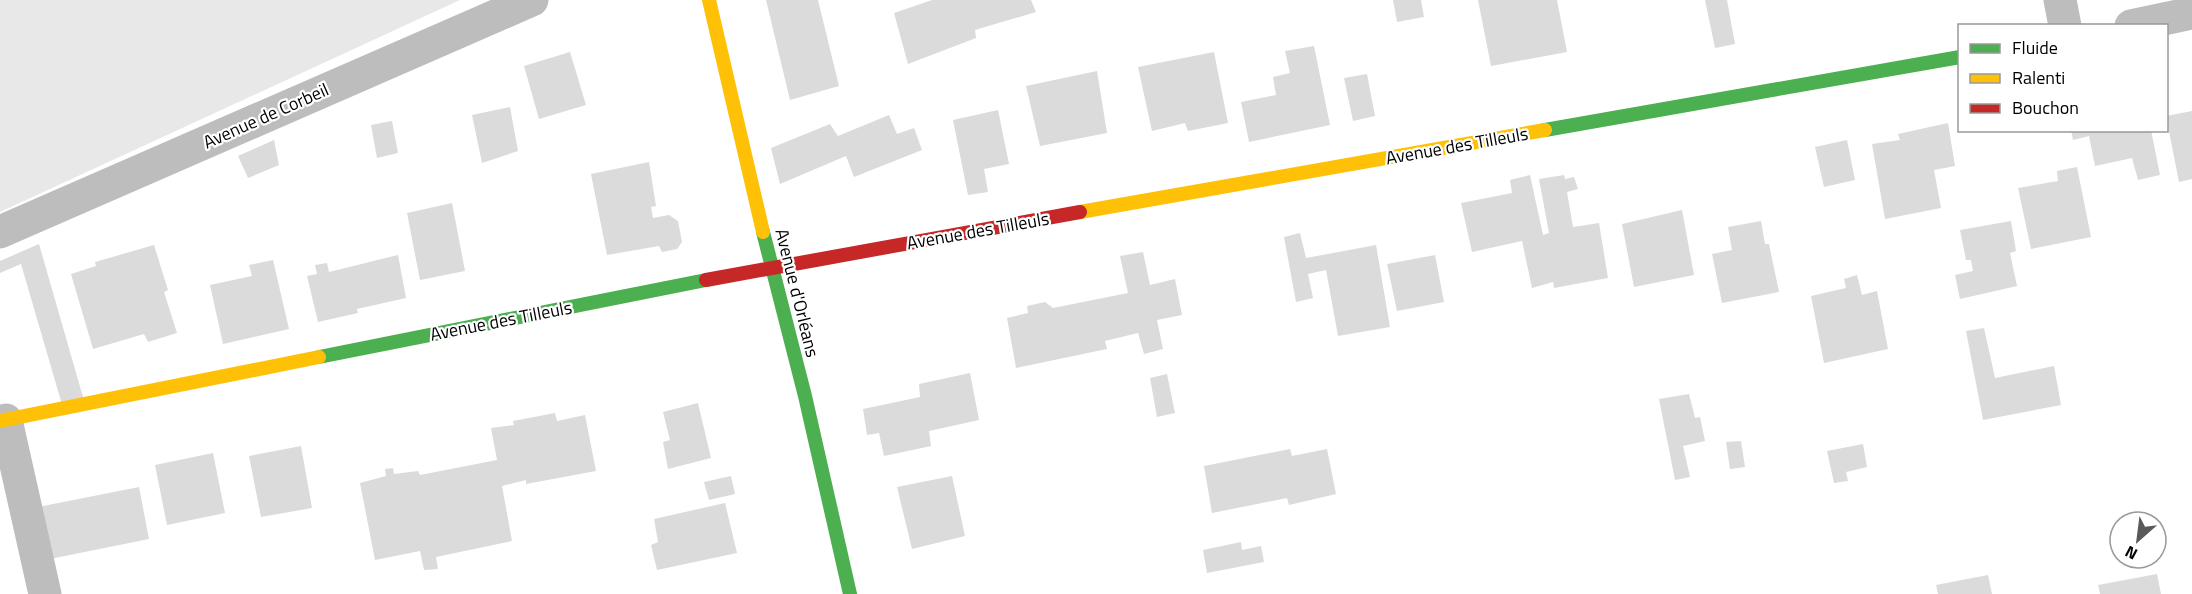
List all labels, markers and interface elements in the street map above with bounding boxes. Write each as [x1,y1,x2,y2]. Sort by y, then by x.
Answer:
legend [1958,24,2168,132]
text: Fluide [2012,34,2058,61]
text: Ralenti [2012,64,2065,91]
street label: Avenue de Corbeil [199,76,333,155]
text: Bouchon [2012,94,2079,121]
street label: Avenue des Tilleuls [1384,120,1530,171]
street label: Avenue des Tilleuls [905,205,1051,256]
street label: Avenue d'Orléans [768,226,827,360]
street label: Avenue des Tilleuls [428,294,574,348]
north arrow [2108,510,2168,570]
text: N [2120,540,2141,566]

